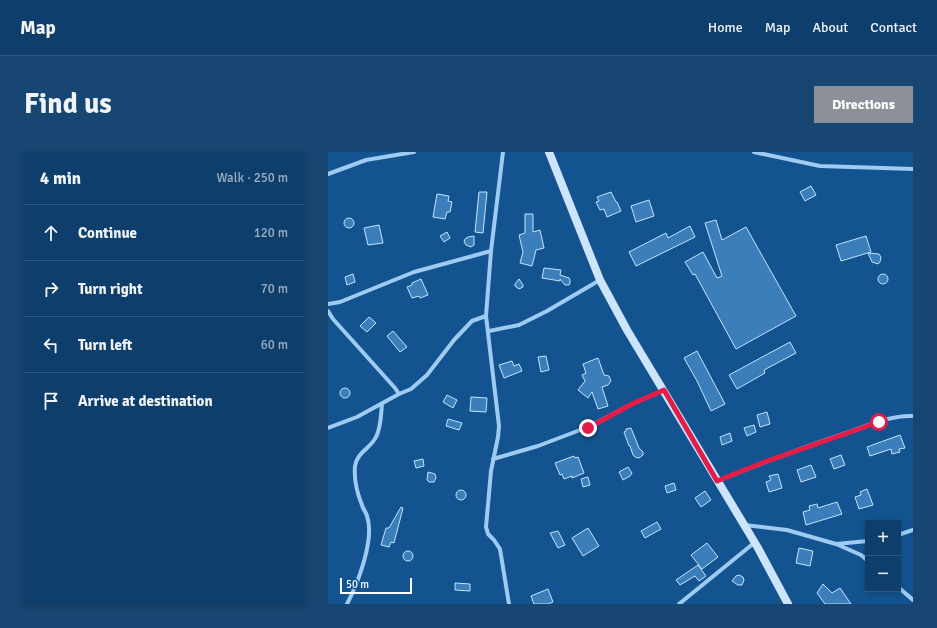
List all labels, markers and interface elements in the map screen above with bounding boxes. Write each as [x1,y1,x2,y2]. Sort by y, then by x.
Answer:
text: Map [20,16,56,40]
text: Home [708,19,743,36]
text: Map [765,19,790,36]
text: About [812,19,848,36]
text: Contact [870,19,917,36]
button: Directions [814,86,913,123]
text: Find us [24,87,112,121]
text: 4 min [40,168,81,189]
text: Walk · 250 m [217,170,288,186]
icon: ahead [40,222,62,244]
text: Continue [78,224,137,242]
text: 120 m [254,225,288,241]
icon: right [40,278,62,300]
text: Turn right [78,280,143,298]
text: 70 m [261,281,288,297]
icon: left [40,334,62,356]
text: Turn left [78,336,132,354]
text: 60 m [261,337,288,353]
icon: arrive [40,390,62,412]
text: Arrive at destination [78,392,213,410]
route start [870,413,888,431]
route end [579,419,597,437]
map controls [865,520,901,592]
button: + [865,520,901,556]
button: − [865,556,901,592]
scale bar [340,576,412,595]
text: 50 m [346,578,369,591]

